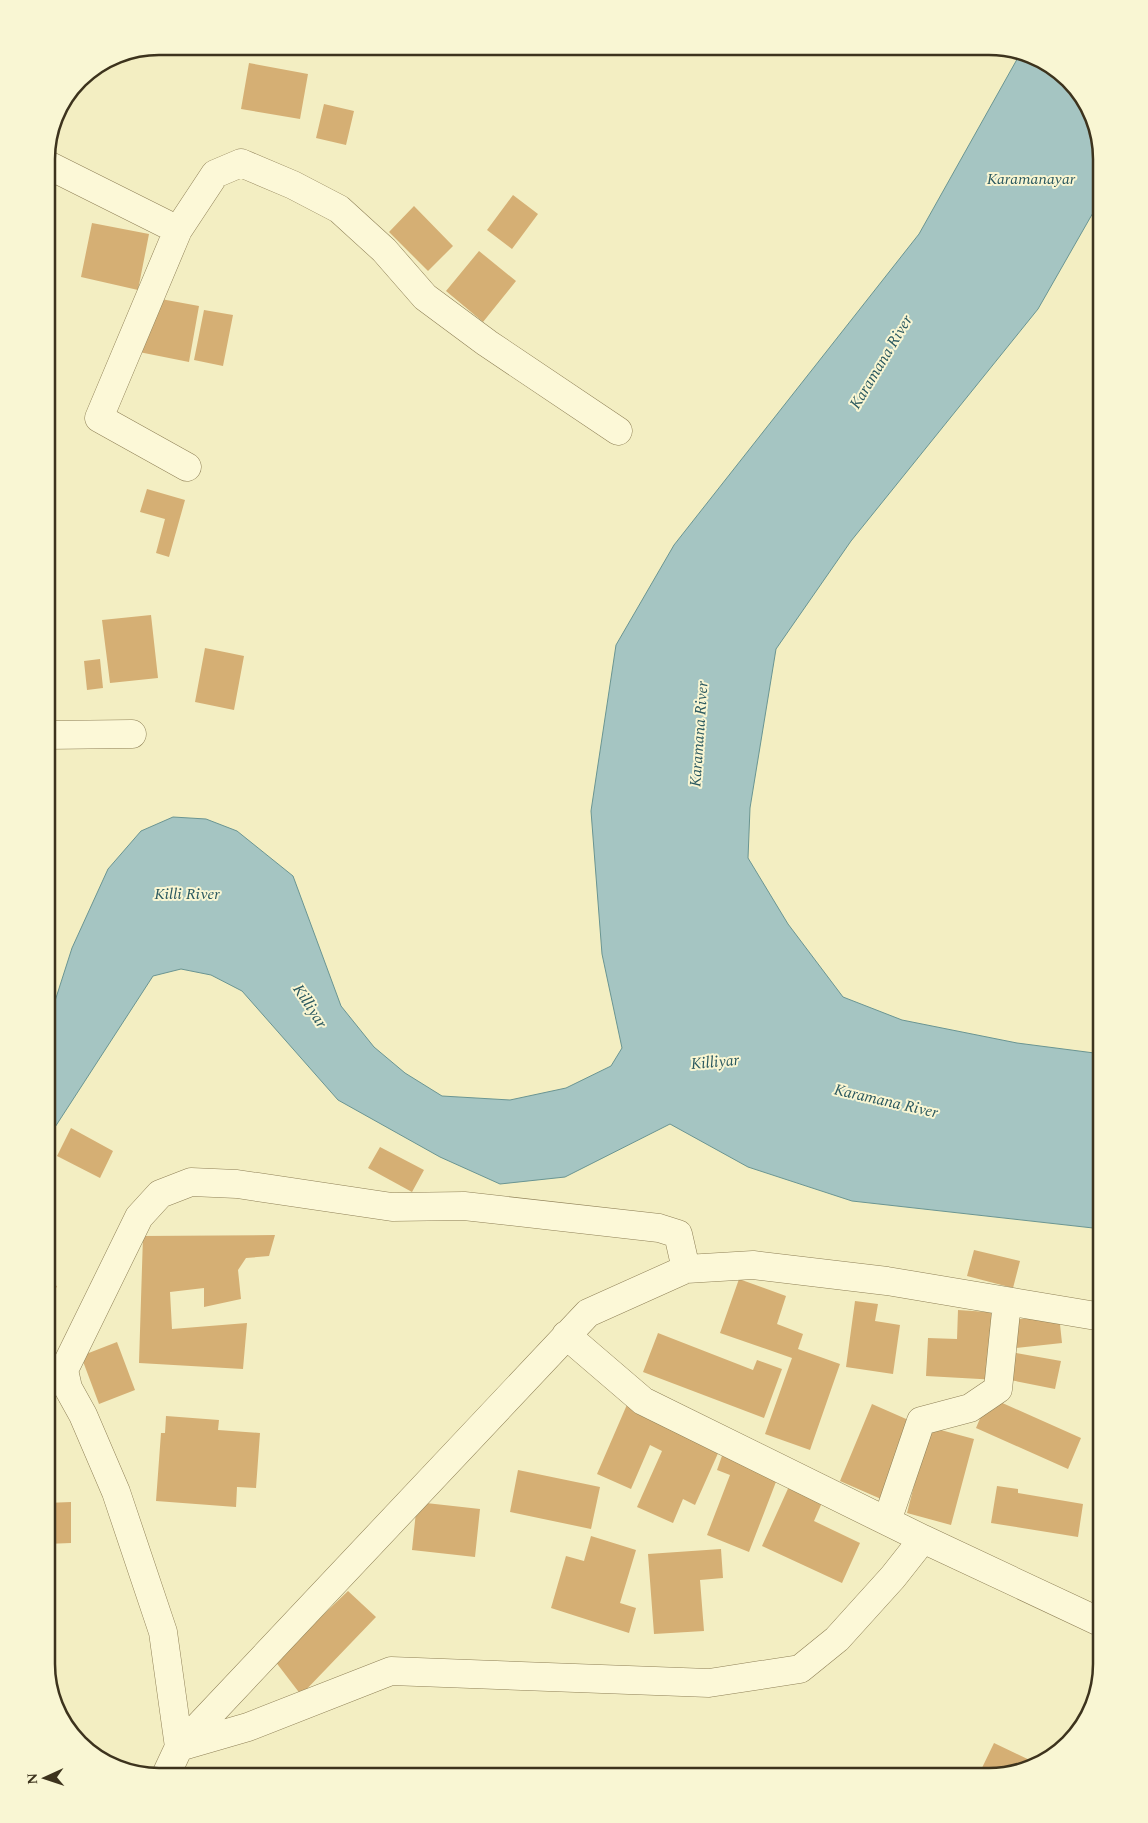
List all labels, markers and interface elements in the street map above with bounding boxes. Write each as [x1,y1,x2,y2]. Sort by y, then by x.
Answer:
water label: Karamanayar [987,167,1076,191]
water label: Karamana River [843,310,919,414]
water label: Karamana River [683,680,715,788]
water label: Killi River [154,882,220,906]
water label: Killiyar [287,979,334,1033]
water label: Killiyar [690,1048,741,1076]
water label: Karamana River [832,1077,941,1125]
north arrow [20,1753,70,1803]
text: N [22,1772,43,1785]

